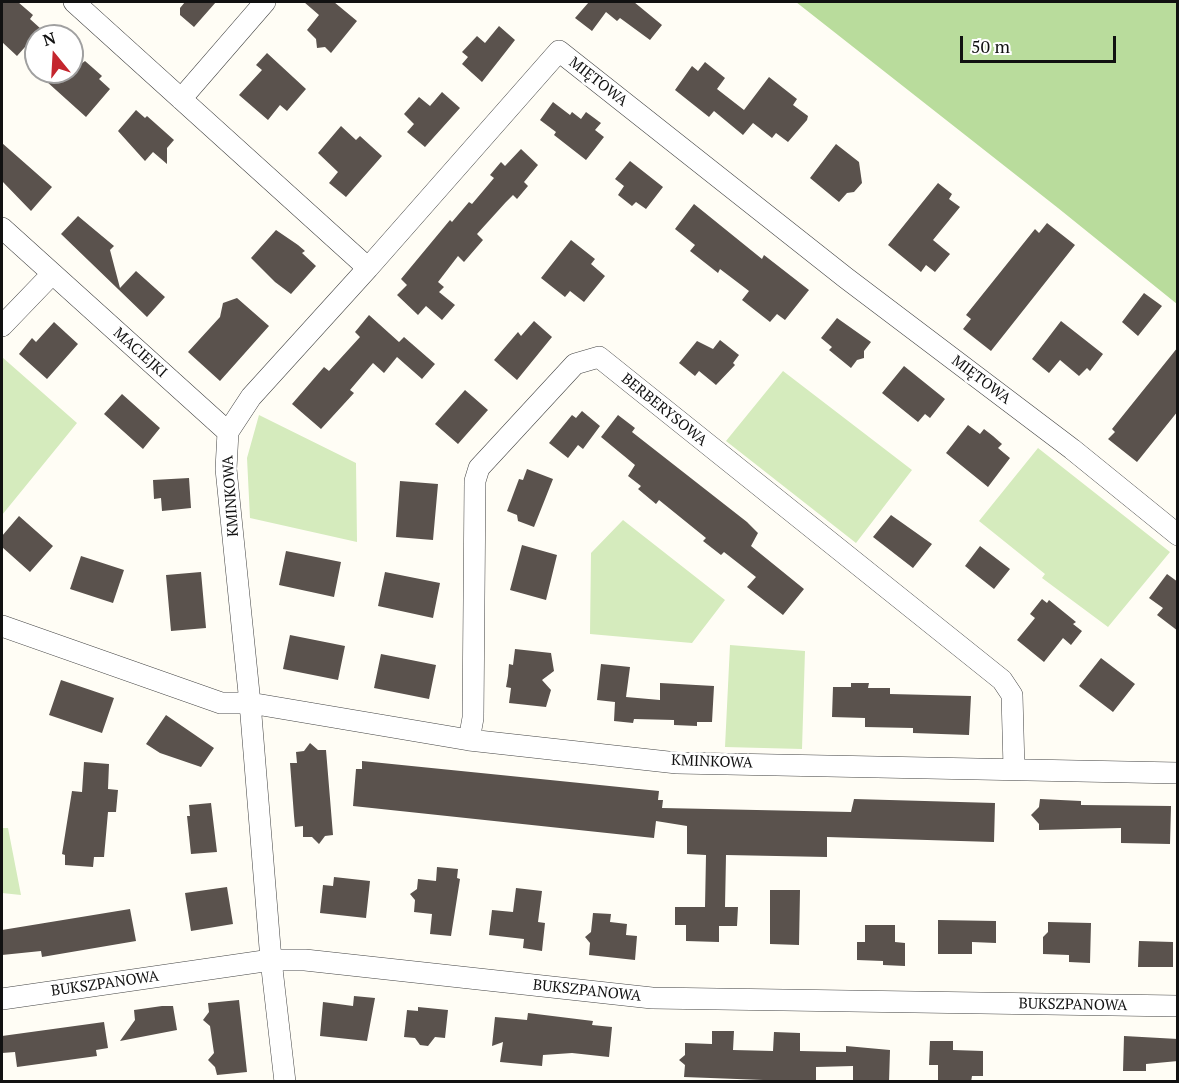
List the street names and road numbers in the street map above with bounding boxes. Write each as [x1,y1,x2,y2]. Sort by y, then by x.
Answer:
street label: MIĘTOWA [565,54,631,110]
street label: MACIEJKI [109,324,171,382]
street label: MIĘTOWA [948,352,1014,408]
street label: BERBERYSOWA [617,370,711,450]
street label: KMINKOWA [219,455,243,537]
street label: KMINKOWA [671,752,753,772]
street label: BUKSZPANOWA [50,968,160,1000]
street label: BUKSZPANOWA [532,976,642,1006]
street label: BUKSZPANOWA [1018,995,1128,1015]

